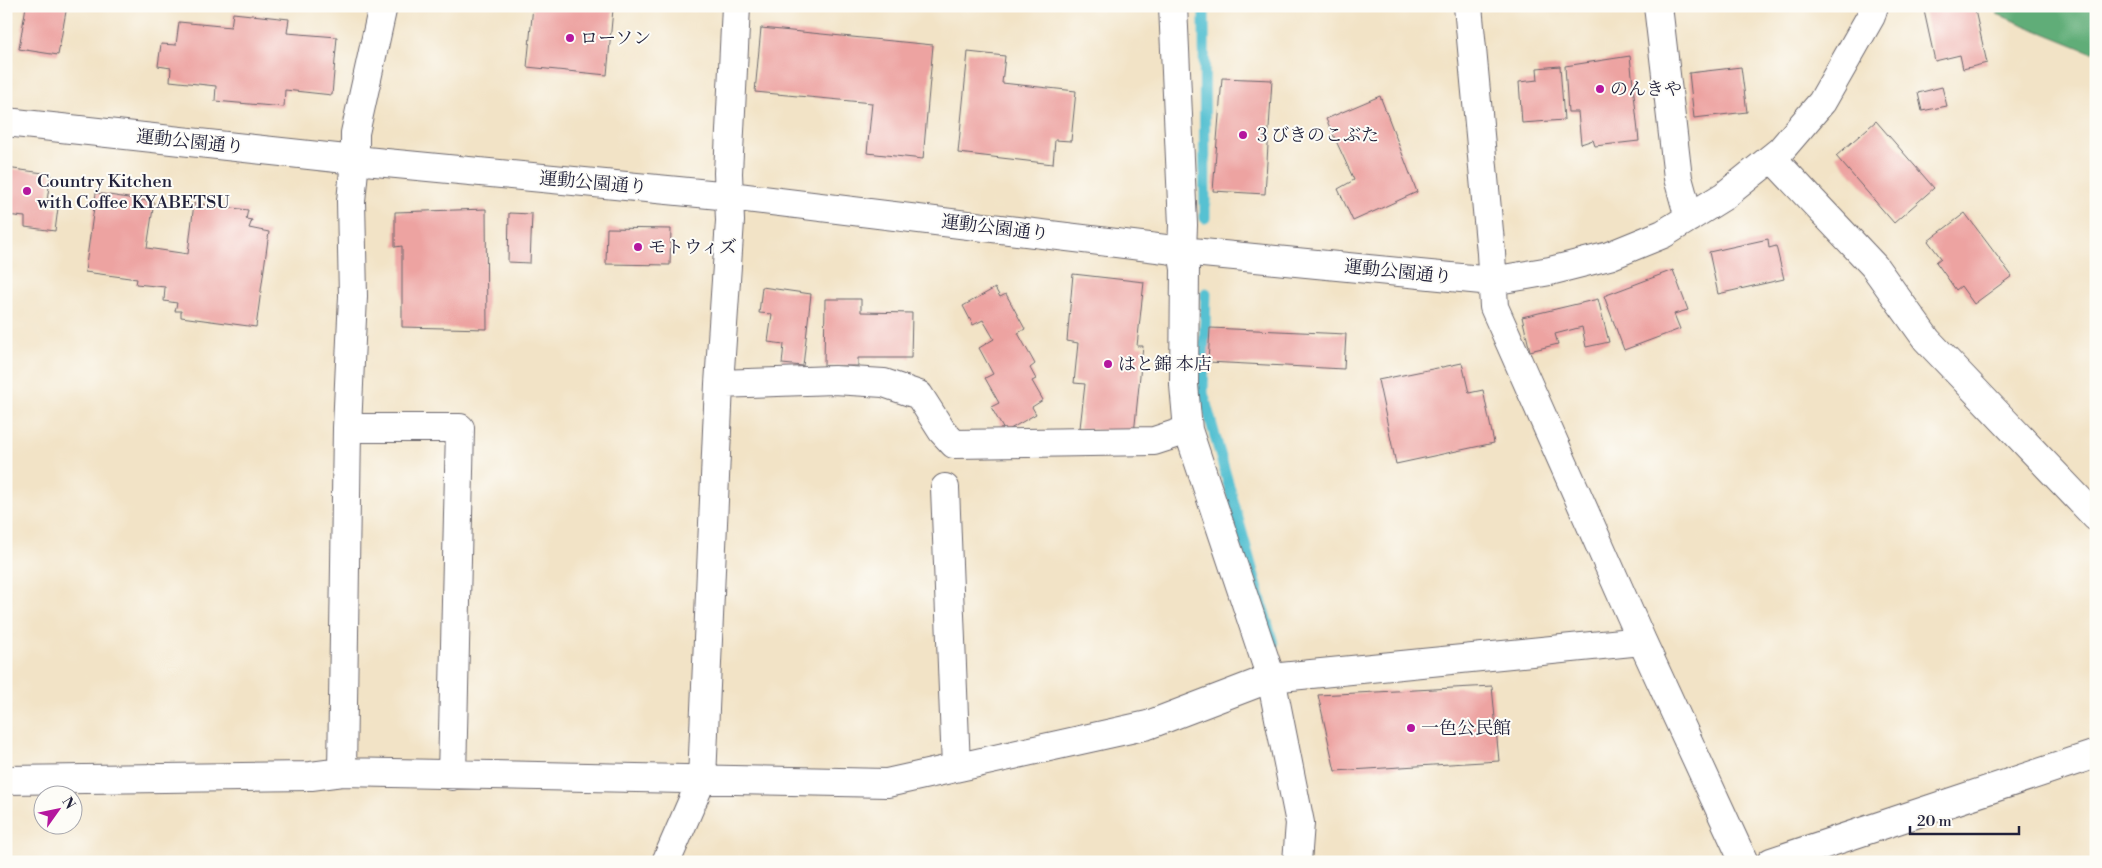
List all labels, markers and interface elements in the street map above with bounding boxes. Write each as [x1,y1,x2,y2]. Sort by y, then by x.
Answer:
place label: ローソン [580,27,651,50]
marker: ローソン [564,32,576,44]
place label: のんきや [1610,78,1682,101]
marker: のんきや [1594,83,1606,95]
place label: ３びきのこぶた [1253,124,1379,147]
street label: 運動公園通り [135,125,245,159]
marker: ３びきのこぶた [1237,129,1249,141]
street label: 運動公園通り [538,167,648,199]
place label: Country Kitchen with Coffee KYABETSU [36,170,230,214]
marker: Country Kitchen with Coffee KYABETSU [21,185,33,197]
street label: 運動公園通り [940,210,1050,246]
place label: モトウィズ [648,236,737,259]
marker: モトウィズ [632,241,644,253]
street label: 運動公園通り [1343,255,1453,289]
place label: はと錦 本店 [1118,353,1212,376]
marker: はと錦 本店 [1102,358,1114,370]
place label: 一色公民館 [1421,717,1511,740]
marker: 一色公民館 [1405,722,1417,734]
north arrow [32,786,82,836]
text: N [57,794,79,813]
scale bar [1910,803,2018,835]
text: 20 m [1917,812,1952,831]

